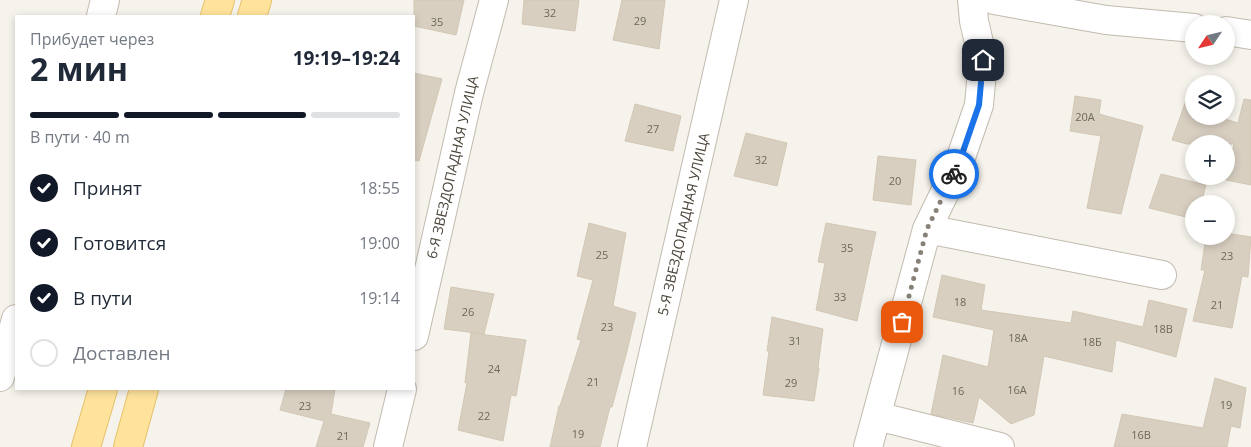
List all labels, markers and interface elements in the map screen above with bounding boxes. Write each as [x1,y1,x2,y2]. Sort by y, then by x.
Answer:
house number: 32 [544,5,556,20]
house number: 29 [634,13,646,28]
house number: 35 [431,14,443,29]
north arrow [1185,15,1235,65]
map controls [1185,15,1235,245]
text: Прибудет через [30,28,154,50]
pin [962,39,1004,81]
text: 19:19–19:24 [293,45,400,71]
icon: home [969,46,997,74]
text: 2 мин [30,47,128,90]
street label: 6-Я ЗВЕЗДОПАДНАЯ УЛИЦА [422,74,482,260]
button: layers [1185,75,1235,125]
house number: 20А [1075,109,1095,124]
house number: 27 [647,121,659,136]
text: В пути · 40 m [30,126,130,148]
street label: 5-Я ЗВЕЗДОПАДНАЯ УЛИЦА [653,131,713,317]
button: + [1185,135,1235,185]
courier [929,149,979,199]
house number: 32 [755,152,767,167]
icon: bike [940,160,968,188]
house number: 20 [889,173,901,188]
icon: check [30,174,58,202]
text: Принят [73,175,142,201]
text: 18:55 [359,177,400,199]
button: − [1185,195,1235,245]
icon: check [30,229,58,257]
text: Готовится [73,230,166,256]
text: 19:00 [359,232,400,254]
house number: 35 [841,240,853,255]
house number: 25 [596,247,608,262]
house number: 23 [1221,248,1233,263]
icon: check [30,284,58,312]
text: В пути [73,285,133,311]
text: 19:14 [359,287,400,309]
house number: 33 [834,289,846,304]
house number: 18 [954,294,966,309]
house number: 21 [1211,297,1223,312]
pin [881,301,923,343]
house number: 26 [462,304,474,319]
icon: bag [888,308,916,336]
house number: 23 [601,319,613,334]
house number: 18В [1153,321,1173,336]
house number: 18А [1008,330,1028,345]
house number: 31 [789,333,801,348]
house number: 18Б [1082,334,1102,349]
text: Доставлен [73,340,171,366]
house number: 24 [488,361,501,376]
house number: 21 [587,374,599,389]
house number: 29 [785,375,797,390]
house number: 16А [1007,382,1027,397]
house number: 16 [952,383,964,398]
house number: 19 [1220,397,1232,412]
house number: 23 [299,398,311,413]
house number: 22 [478,408,490,423]
house number: 19 [572,426,584,441]
house number: 16В [1131,427,1151,442]
house number: 21 [337,428,349,443]

